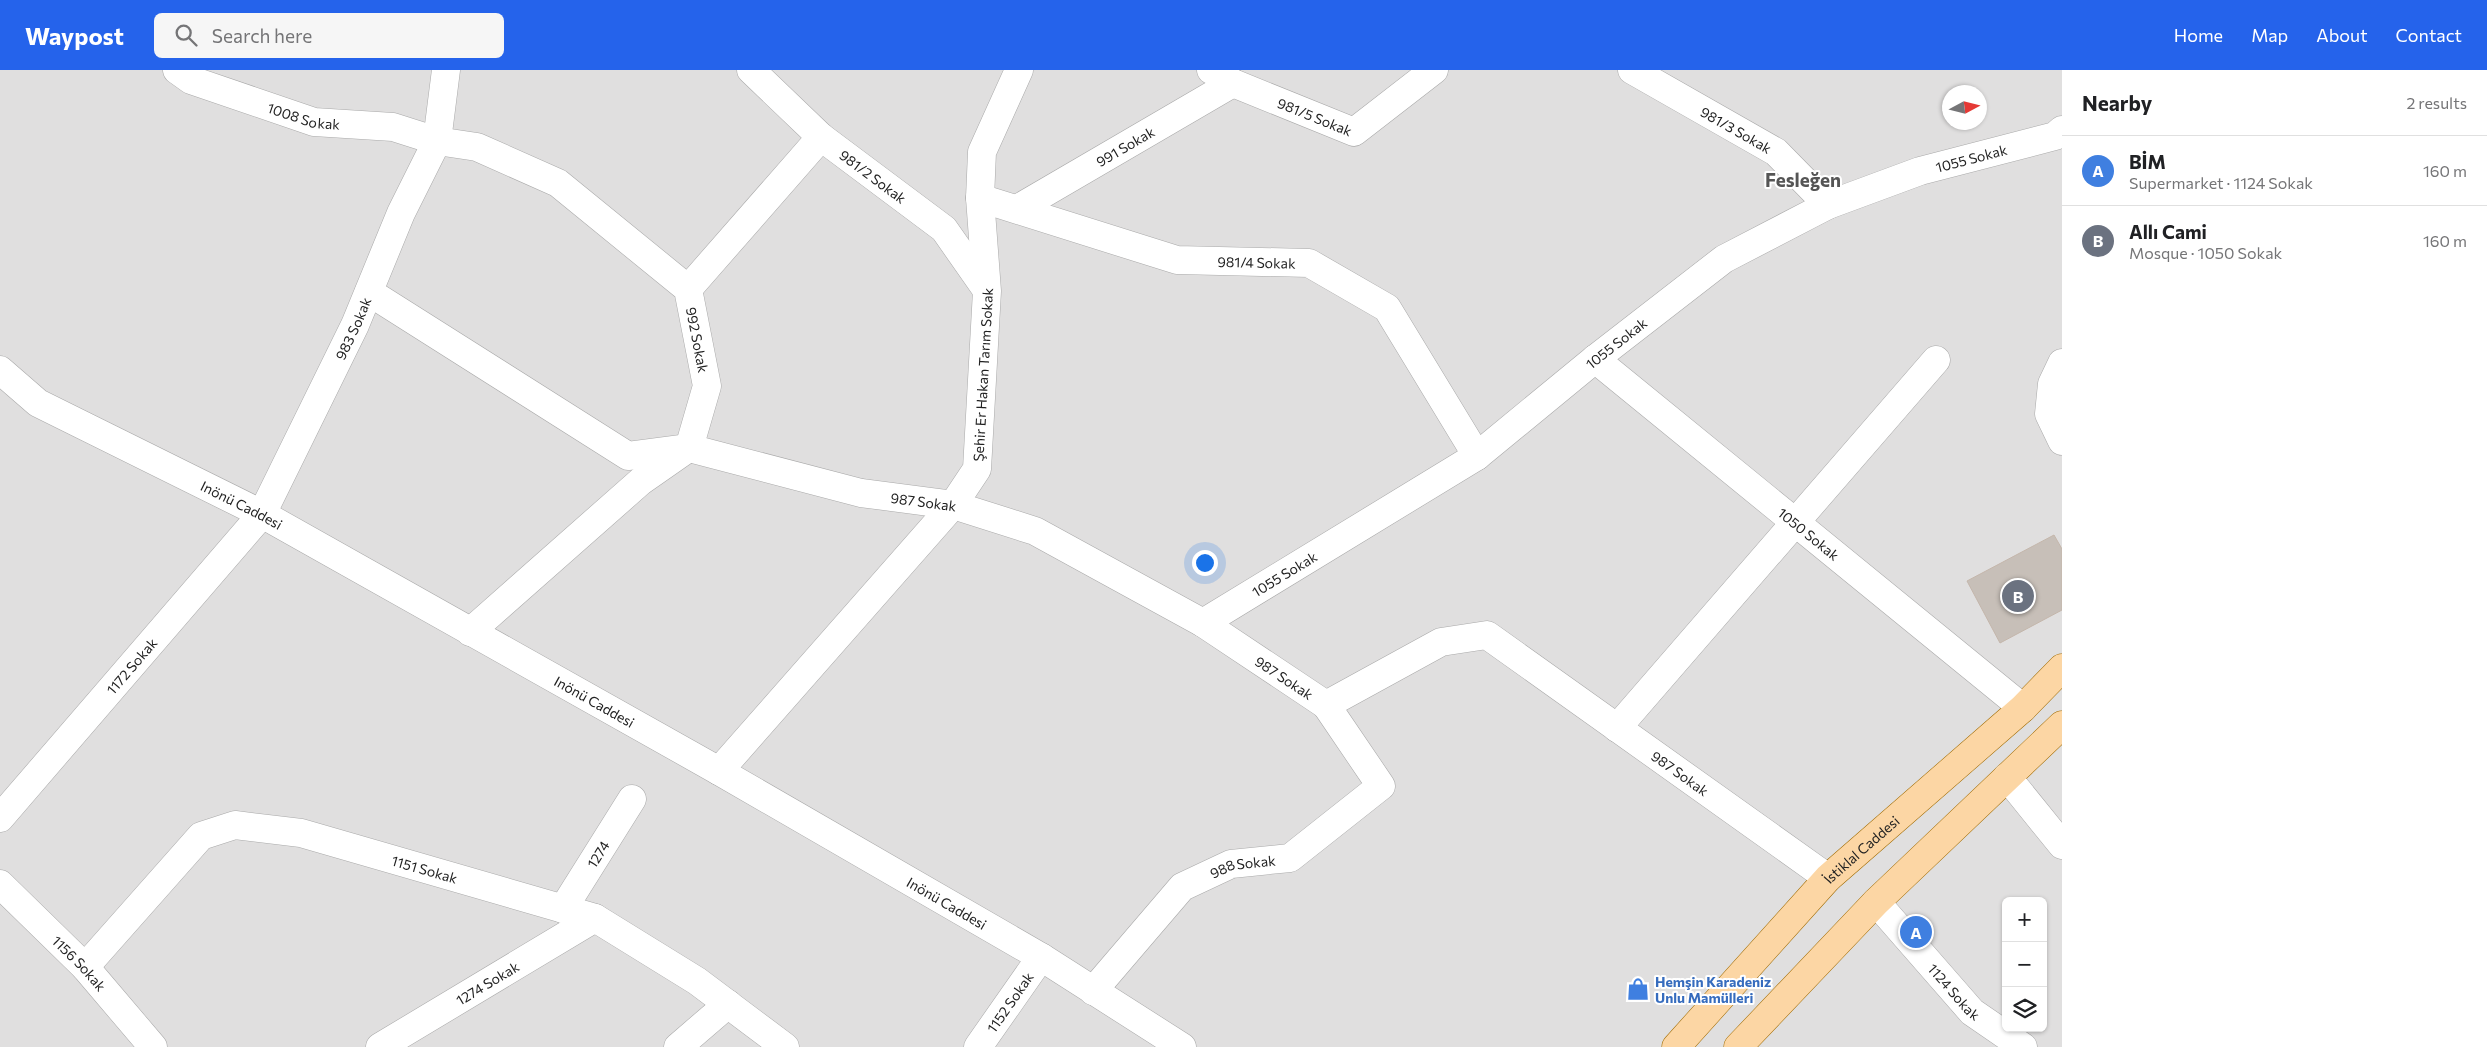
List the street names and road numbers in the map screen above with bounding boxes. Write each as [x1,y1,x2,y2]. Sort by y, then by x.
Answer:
street label: 981/5 Sokak [1275,93,1355,139]
street label: 1008 Sokak [265,98,341,132]
street label: 981/3 Sokak [1698,102,1775,157]
street label: 991 Sokak [1093,122,1158,170]
street label: 1055 Sokak [1934,140,2009,175]
street label: 981/2 Sokak [836,146,910,207]
street label: 981/4 Sokak [1217,252,1296,271]
street label: Şehir Er Hakan Tarım Sokak [969,287,996,462]
street label: 983 Sokak [331,294,374,362]
street label: 992 Sokak [683,305,713,374]
street label: 1055 Sokak [1582,314,1650,372]
street label: Inönü Caddesi [198,477,286,532]
street label: 987 Sokak [890,488,958,514]
street label: 1050 Sokak [1775,503,1843,564]
street label: 1055 Sokak [1249,547,1320,600]
street label: 1172 Sokak [102,634,160,697]
street label: 987 Sokak [1252,652,1317,703]
street label: Inönü Caddesi [552,672,638,730]
street label: 987 Sokak [1648,747,1712,799]
street label: İstiklal Caddesi [1819,812,1902,886]
street label: 1274 [583,837,613,871]
street label: 1151 Sokak [390,851,460,886]
street label: 988 Sokak [1207,851,1277,881]
street label: Inönü Caddesi [904,873,990,932]
street label: 1156 Sokak [49,932,110,994]
street label: 1274 Sokak [453,957,522,1008]
street label: 1124 Sokak [1925,960,1984,1024]
street label: 1152 Sokak [983,968,1037,1035]

